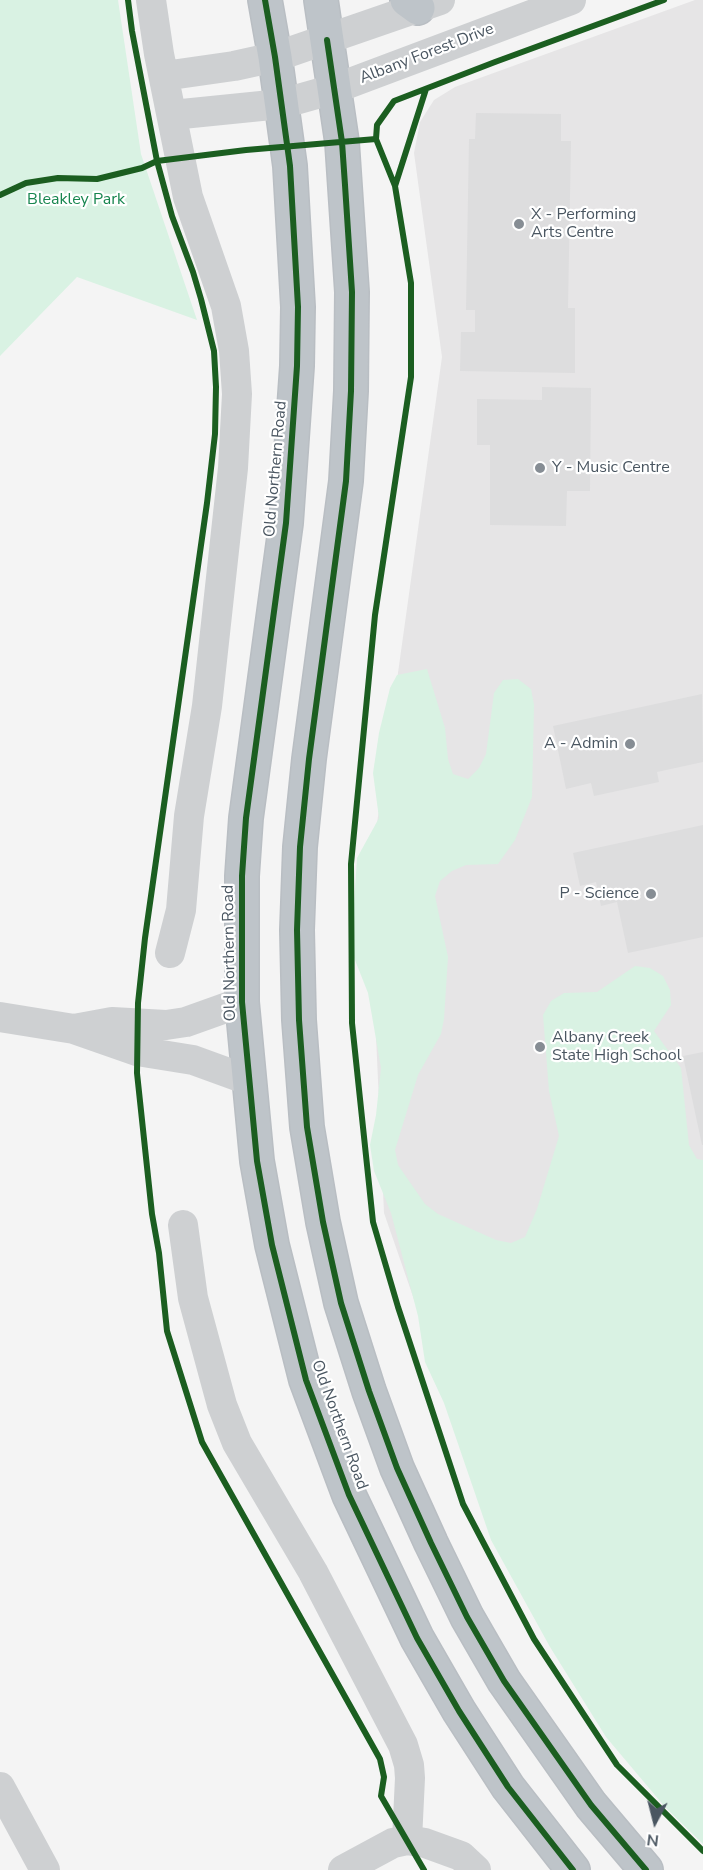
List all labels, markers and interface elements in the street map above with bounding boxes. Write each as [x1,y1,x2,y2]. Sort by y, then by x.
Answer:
street label: Albany Forest Drive [357,20,497,88]
park label: Bleakley Park [27,190,125,210]
place label: X - Performing Arts Centre [531,205,636,243]
marker: X - Performing Arts Centre [512,217,526,231]
street label: Old Northern Road [260,400,292,538]
place label: Y - Music Centre [552,458,670,478]
marker: Y - Music Centre [533,461,547,475]
place label: A - Admin [544,734,618,754]
marker: A - Admin [623,737,637,751]
place label: P - Science [560,884,639,904]
street label: Old Northern Road [219,885,241,1021]
marker: P - Science [644,887,658,901]
place label: Albany Creek State High School [552,1028,681,1066]
marker: Albany Creek State High School [533,1040,547,1054]
street label: Old Northern Road [307,1358,371,1492]
north arrow [625,1792,685,1852]
text: N [646,1828,660,1852]

